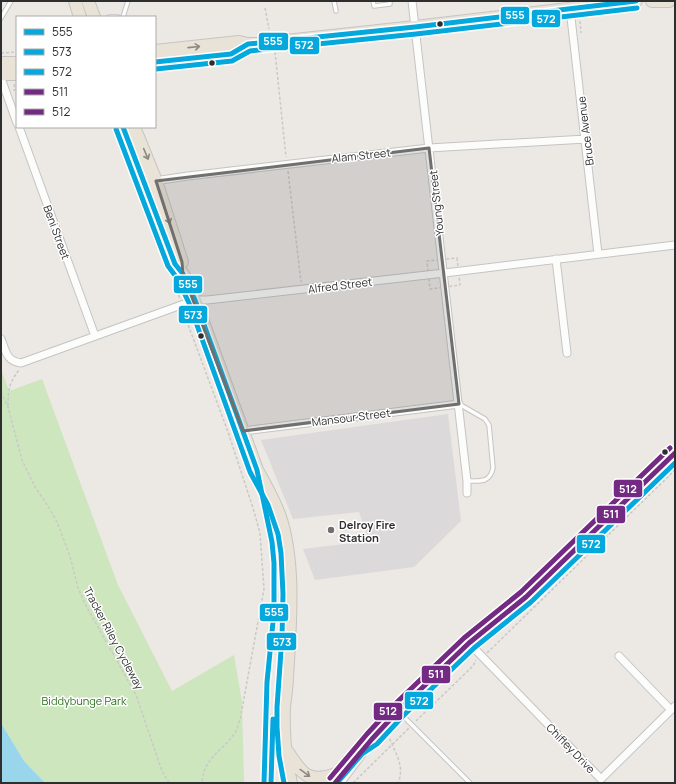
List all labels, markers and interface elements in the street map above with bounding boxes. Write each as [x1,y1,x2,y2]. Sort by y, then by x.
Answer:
line badge: 555 [500,6,530,25]
text: 555 [505,7,525,22]
line badge: 572 [531,9,561,28]
text: 572 [537,11,555,26]
legend [16,16,156,128]
unlabelled marker [435,19,445,29]
text: 555 [52,23,73,40]
line badge: 555 [258,32,289,51]
text: 555 [263,33,283,48]
line badge: 572 [289,36,320,55]
text: 572 [295,37,313,52]
text: 573 [52,43,72,60]
one-way arrow [187,43,200,51]
unlabelled marker [207,58,217,68]
text: 572 [52,63,72,80]
text: 511 [52,83,68,100]
street label: Bruce Avenue [573,95,597,166]
text: 512 [52,103,71,120]
street label: Alam Street [331,144,391,166]
one-way arrow [142,148,150,160]
street label: Young Street [425,169,447,237]
street label: Beni Street [40,203,74,261]
one-way arrow [165,212,172,225]
street label: Alfred Street [307,274,373,296]
line badge: 555 [173,275,203,294]
text: 555 [178,276,198,291]
line badge: 573 [178,305,208,324]
text: 573 [184,307,202,322]
unlabelled marker [196,331,206,341]
street label: Mansour Street [311,405,391,429]
unlabelled marker [660,447,670,457]
line badge: 512 [613,479,643,498]
text: 512 [619,481,637,496]
line badge: 511 [596,505,626,524]
text: 511 [603,506,619,521]
place label: Delroy Fire Station [339,517,396,545]
marker: Delroy Fire Station [326,525,336,535]
line badge: 572 [576,534,606,554]
text: 572 [582,536,600,551]
street label: Tracker Riley Cycleway [81,584,148,692]
line badge: 555 [259,603,289,622]
text: 555 [264,604,284,619]
line badge: 573 [266,632,297,651]
text: 573 [273,634,291,649]
line badge: 511 [421,665,451,684]
text: 511 [428,666,444,681]
line badge: 572 [404,691,434,710]
park label: Biddybunge Park [42,693,127,708]
text: 572 [410,693,428,708]
line badge: 512 [373,702,403,721]
text: 512 [379,703,397,718]
street label: Chifley Drive [543,720,599,777]
one-way arrow [300,769,311,777]

